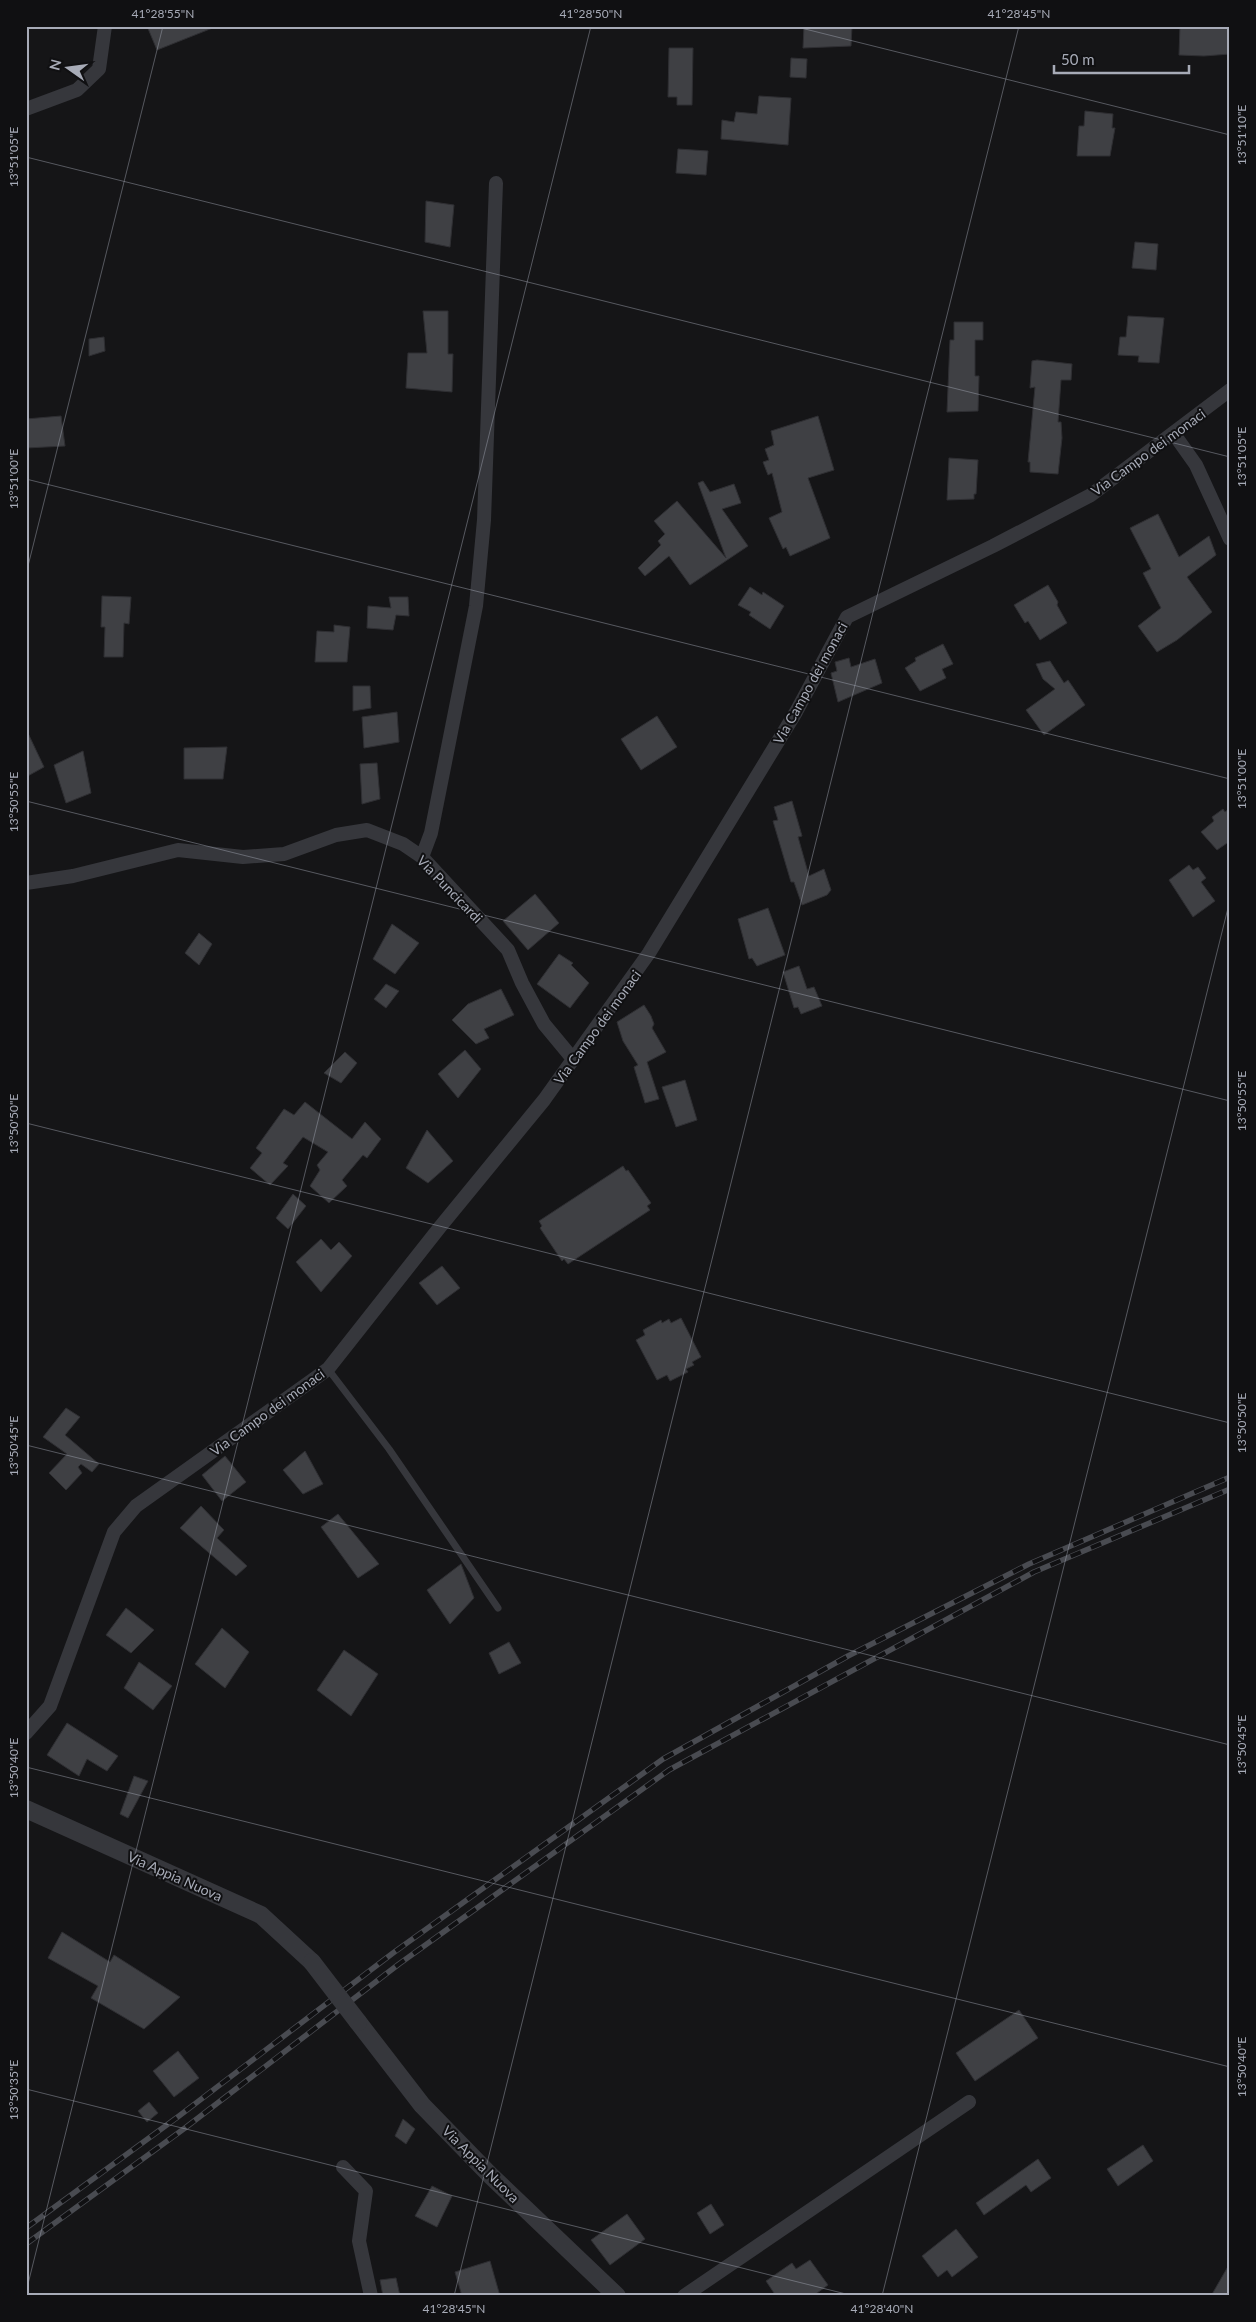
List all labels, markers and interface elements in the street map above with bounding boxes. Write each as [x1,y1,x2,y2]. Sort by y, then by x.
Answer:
text: 41°28'55"N [132,6,194,21]
text: 41°28'50"N [560,6,622,21]
text: 41°28'45"N [988,6,1050,21]
north arrow [42,42,92,92]
scale bar [1054,42,1188,74]
text: 50 m [1061,50,1095,68]
text: N [45,57,64,72]
text: 13°51'10"E [1234,105,1249,165]
text: 13°51'05"E [6,127,21,187]
street label: Via Campo dei monaci [1088,405,1208,499]
text: 13°51'05"E [1234,427,1249,487]
text: 13°51'00"E [6,449,21,509]
street label: Via Campo dei monaci [769,619,851,747]
text: 13°51'00"E [1234,749,1249,809]
text: 13°50'55"E [6,772,21,832]
street label: Via Puncicardi [414,852,486,926]
street label: Via Campo dei monaci [550,967,644,1087]
text: 13°50'55"E [1234,1071,1249,1131]
text: 13°50'50"E [6,1094,21,1154]
street label: Via Campo dei monaci [207,1365,327,1459]
text: 13°50'50"E [1234,1393,1249,1453]
text: 13°50'45"E [6,1416,21,1476]
text: 13°50'45"E [1234,1715,1249,1775]
text: 13°50'40"E [6,1738,21,1798]
street label: Via Appia Nuova [125,1847,225,1905]
text: 13°50'40"E [1234,2037,1249,2097]
text: 13°50'35"E [6,2060,21,2120]
street label: Via Appia Nuova [439,2122,523,2206]
text: 41°28'45"N [423,2301,485,2316]
text: 41°28'40"N [851,2301,913,2316]

